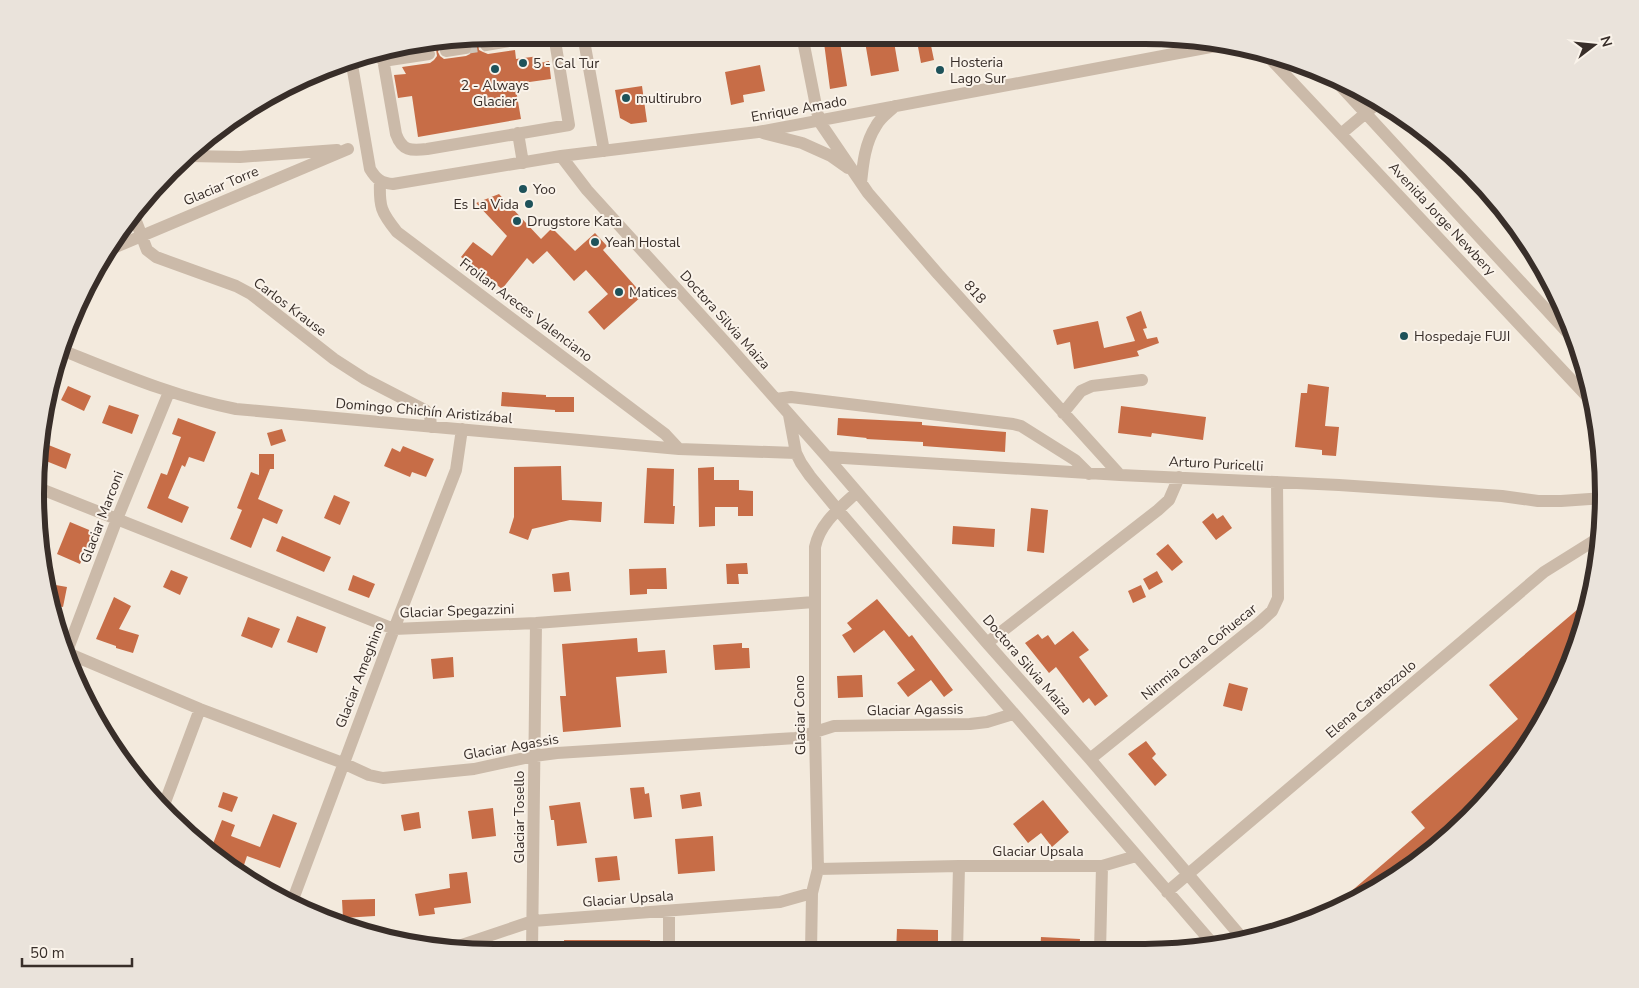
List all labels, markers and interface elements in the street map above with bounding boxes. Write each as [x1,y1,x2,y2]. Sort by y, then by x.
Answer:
north arrow [1569,20,1619,70]
text: N [1595,34,1617,49]
place label: Hosteria Lago Sur [950,53,1006,88]
place label: 5 - Cal Tur [533,54,599,73]
marker: 5 - Cal Tur [517,57,529,69]
marker: 2 - Always Glacier [489,63,501,75]
marker: Hosteria Lago Sur [934,64,946,76]
place label: 2 - Always Glacier [461,76,530,111]
place label: multirubro [636,89,702,108]
street label: Enrique Amado [750,91,849,127]
marker: multirubro [620,92,632,104]
street label: Avenida Jorge Newbery [1384,158,1500,281]
street label: Glaciar Torre [180,162,262,210]
place label: Yoo [532,180,556,199]
marker: Yoo [517,183,529,195]
place label: Es La Vida [454,195,519,214]
marker: Es La Vida [523,198,535,210]
place label: Drugstore Kata [527,212,622,231]
marker: Drugstore Kata [511,215,523,227]
place label: Yeah Hostal [604,233,681,252]
marker: Yeah Hostal [589,236,601,248]
street label: Froilan Areces Valenciano [456,254,597,366]
street label: Doctora Silvia Maiza [675,266,775,374]
street label: Carlos Krause [250,273,330,341]
street label: 818 [960,276,990,308]
place label: Matices [629,283,677,302]
marker: Matices [613,286,625,298]
place label: Hospedaje FUJI [1414,327,1510,346]
marker: Hospedaje FUJI [1398,330,1410,342]
street label: Domingo Chichín Aristizábal [335,394,514,428]
street label: Arturo Puricelli [1168,452,1264,476]
street label: Glaciar Marconi [76,468,128,566]
street label: Ninmia Clara Coñuecar [1137,599,1261,705]
street label: Glaciar Spegazzini [399,600,515,622]
street label: Doctora Silvia Maiza [978,611,1076,719]
street label: Glaciar Ameghino [331,619,389,731]
street label: Elena Caratozzolo [1322,655,1420,742]
street label: Glaciar Cono [790,675,810,755]
street label: Glaciar Agassis [866,700,964,720]
street label: Glaciar Agassis [462,729,561,765]
street label: Glaciar Tosello [510,770,529,863]
street label: Glaciar Upsala [992,842,1084,861]
street label: Glaciar Upsala [582,886,674,912]
scale bar [22,936,132,968]
text: 50 m [30,943,65,963]

